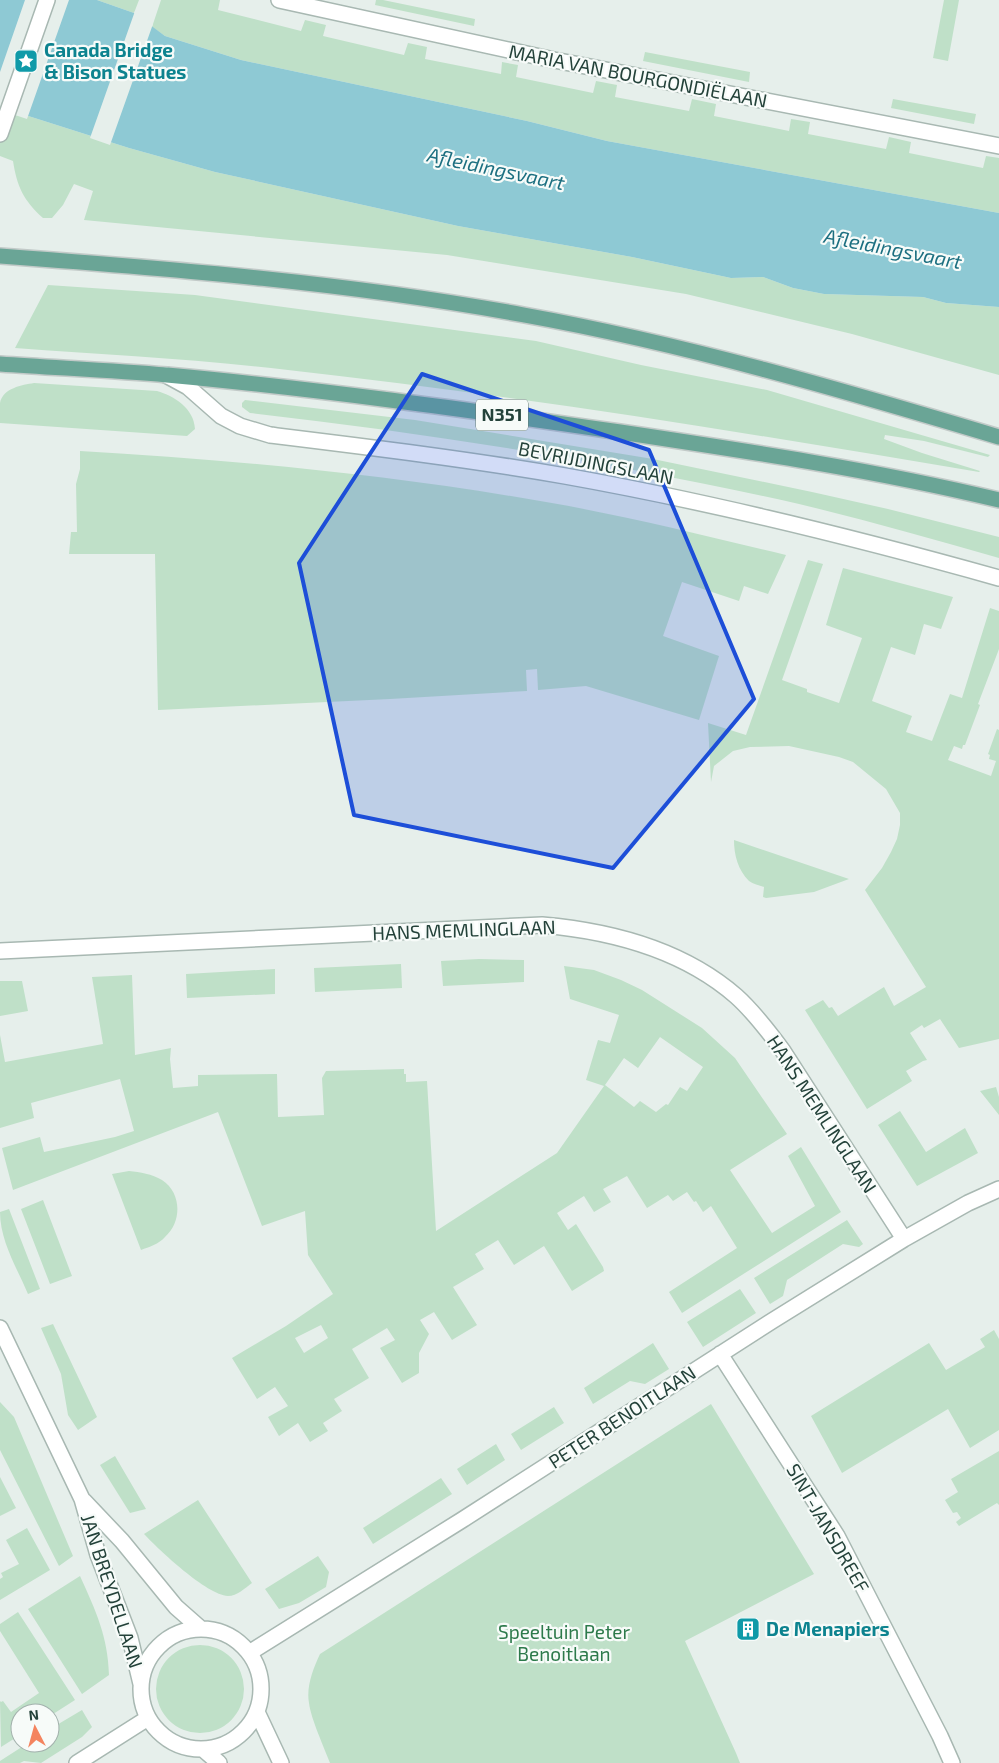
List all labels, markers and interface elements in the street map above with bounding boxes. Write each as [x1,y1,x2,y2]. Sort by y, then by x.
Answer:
place label: Canada Bridge & Bison Statues [44,38,186,83]
street label: MARIA VAN BOURGONDIËLAAN [507,39,769,112]
place icon: Canada Bridge & Bison Statues [13,48,39,74]
water label: Afleidingsvaart [424,142,568,194]
water label: Afleidingsvaart [821,223,965,273]
road number: N351 [476,400,528,430]
street label: BEVRIJDINGSLAAN [517,436,676,489]
street label: HANS MEMLINGLAAN [372,915,556,944]
street label: HANS MEMLINGLAAN [763,1030,882,1197]
street label: PETER BENOITLAAN [544,1360,700,1473]
street label: SINT-JANSDREEF [782,1459,875,1596]
street label: JAN BREYDELLAAN [77,1511,148,1671]
building icon: De Menapiers [735,1616,761,1642]
place label: De Menapiers [766,1617,890,1640]
park label: Speeltuin Peter Benoitlaan [498,1620,630,1665]
north arrow [10,1703,60,1753]
text: N [28,1706,40,1724]

